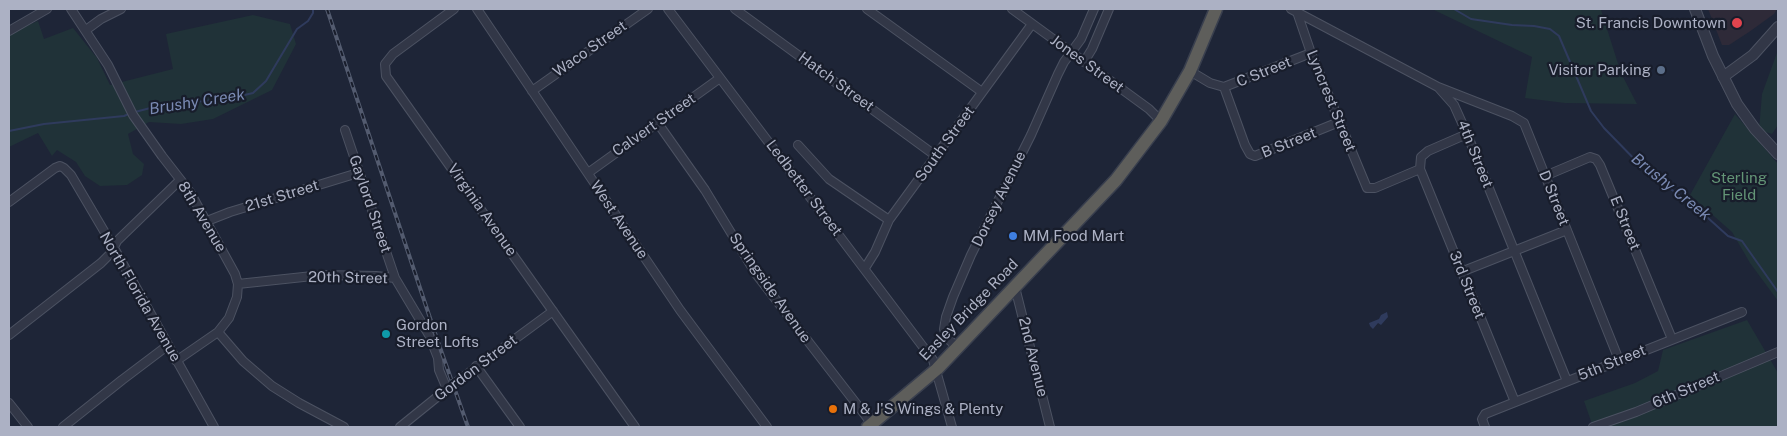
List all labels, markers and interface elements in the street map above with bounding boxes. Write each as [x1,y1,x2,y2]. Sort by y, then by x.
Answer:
place label: St. Francis Downtown [1576,14,1726,32]
marker: St. Francis Downtown [1730,16,1744,30]
street label: Waco Street [550,17,630,81]
street label: Jones Street [1047,31,1127,97]
street label: Lyncrest Street [1302,48,1360,154]
street label: Hatch Street [795,49,877,115]
street label: C Street [1234,53,1294,91]
place label: Visitor Parking [1548,61,1651,79]
marker: Visitor Parking [1655,64,1667,76]
water label: Brushy Creek [148,85,246,119]
street label: Calvert Street [609,90,699,160]
street label: South Street [912,103,978,185]
street label: 4th Street [1453,118,1497,190]
street label: B Street [1259,124,1319,162]
street label: Ledbetter Street [762,136,846,240]
street label: Dorsey Avenue [968,148,1030,250]
water label: Brushy Creek [1627,149,1715,225]
street label: Gaylord Street [345,153,395,255]
street label: Virginia Avenue [444,160,520,260]
street label: D Street [1535,168,1573,228]
park label: Sterling Field [1711,169,1767,204]
street label: 21st Street [243,176,321,216]
street label: West Avenue [586,177,652,263]
street label: 8th Avenue [174,178,230,256]
street label: E Street [1606,193,1644,253]
place label: MM Food Mart [1023,227,1124,245]
street label: North Florida Avenue [95,229,185,365]
street label: Springside Avenue [725,229,815,347]
marker: MM Food Mart [1007,230,1019,242]
street label: 3rd Street [1445,248,1489,322]
street label: Easley Bridge Road [916,255,1022,365]
street label: 20th Street [308,268,388,288]
street label: 2nd Avenue [1014,315,1052,399]
place label: Gordon Street Lofts [396,316,479,351]
marker: Gordon Street Lofts [380,328,392,340]
street label: Gordon Street [431,331,521,405]
street label: 5th Street [1575,341,1649,385]
street label: 6th Street [1650,368,1722,412]
place label: M & J'S Wings & Plenty [843,400,1003,418]
marker: M & J'S Wings & Plenty [827,403,839,415]

